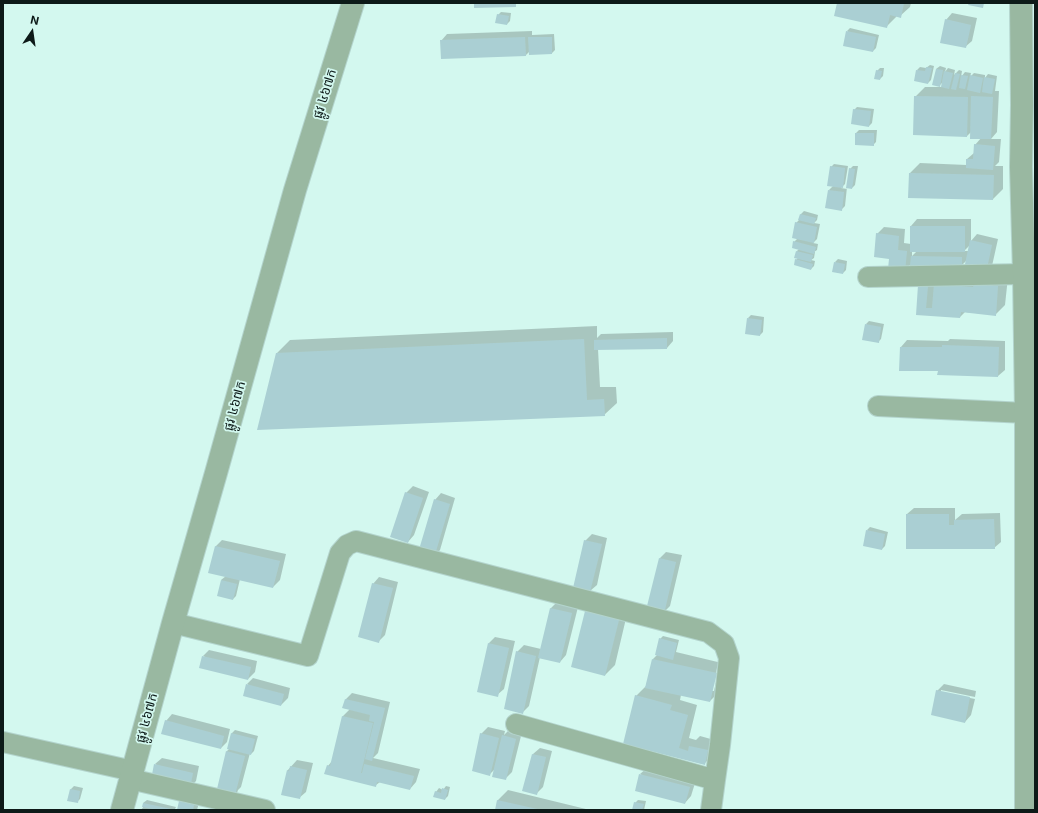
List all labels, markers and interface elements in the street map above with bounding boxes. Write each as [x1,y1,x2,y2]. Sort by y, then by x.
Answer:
north arrow [12,12,52,52]
text: N [29,13,40,28]
street label: ផ្លូវ ៤៦៧ក [310,67,340,121]
street label: ផ្លូវ ៤៦៧ក [221,379,249,433]
street label: ផ្លូវ ៤៦៧ក [133,691,161,745]

